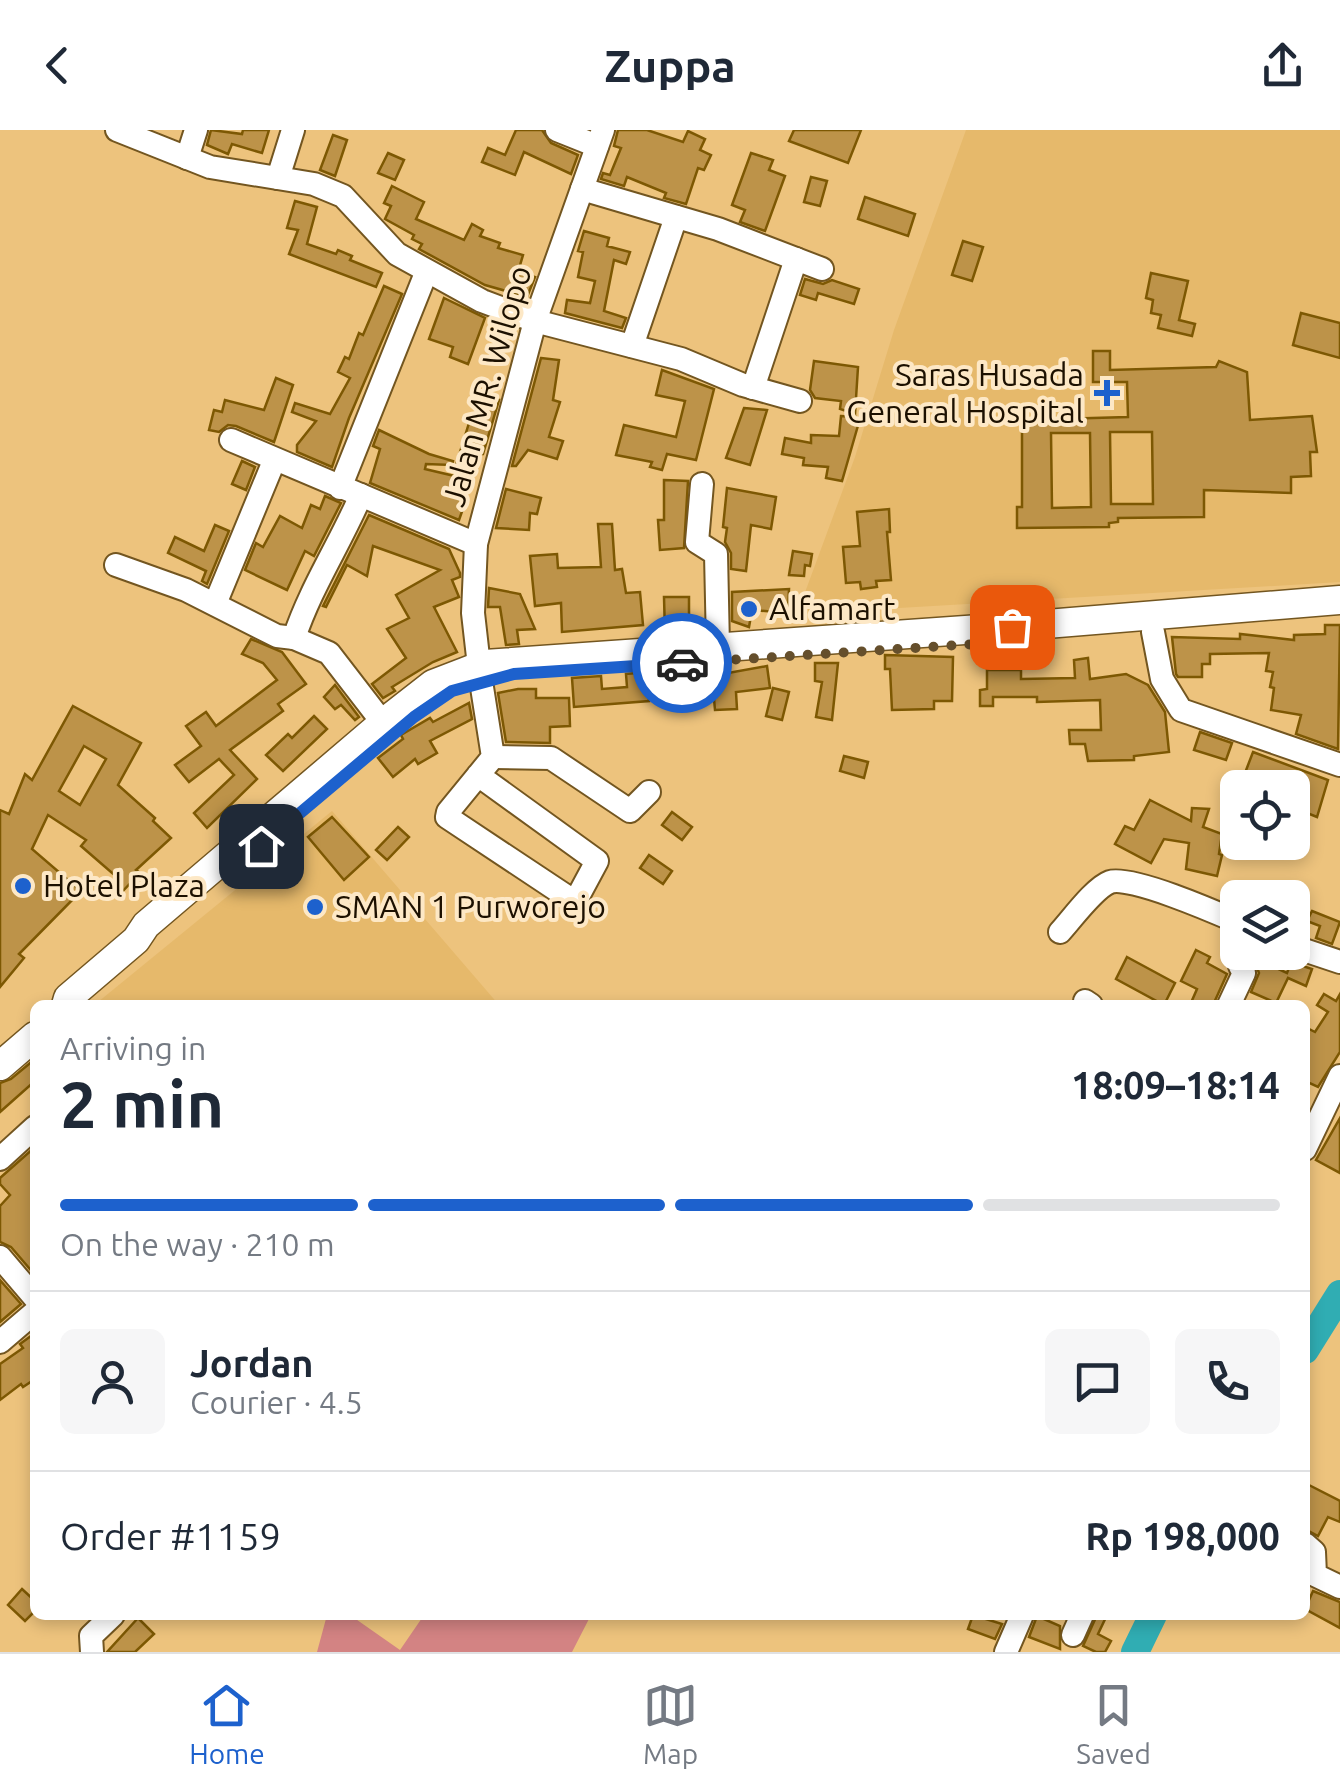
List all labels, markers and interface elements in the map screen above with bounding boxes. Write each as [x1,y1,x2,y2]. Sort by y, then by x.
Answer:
icon: back [30,38,85,93]
icon: share [1255,38,1310,93]
text: Zuppa [604,40,736,91]
street label: Jalan MR. Wilopo [434,261,538,510]
place label: Saras Husada General Hospital [846,356,1084,429]
marker: Saras Husada General Hospital [1094,380,1120,406]
pin [970,585,1055,670]
place label: Alfamart [769,590,896,626]
marker: Alfamart [738,598,760,620]
icon: bag [985,600,1040,655]
courier [632,613,732,713]
icon: car [655,636,710,691]
map controls [1220,770,1310,970]
button: locate [1220,770,1310,860]
pin [219,804,304,889]
icon: home [234,819,289,874]
place label: Hotel Plaza [43,867,205,903]
marker: Hotel Plaza [12,875,34,897]
button: layers [1220,880,1310,970]
place label: SMAN 1 Purworejo [335,888,606,924]
marker: SMAN 1 Purworejo [304,896,326,918]
text: Arriving in [60,1030,206,1066]
text: 18:09–18:14 [1071,1064,1280,1106]
text: 2 min [60,1067,224,1140]
text: On the way · 210 m [60,1226,335,1262]
button: person [60,1329,165,1434]
button: chat [1045,1329,1150,1434]
button: phone [1175,1329,1280,1434]
text: Jordan [190,1342,314,1384]
text: Courier · 4.5 [190,1384,363,1420]
text: Order #1159 [60,1515,281,1557]
text: Rp 198,000 [1085,1515,1280,1557]
tab: Home [189,1678,265,1769]
tab: Map [643,1678,698,1769]
tab: Saved [1076,1678,1151,1769]

